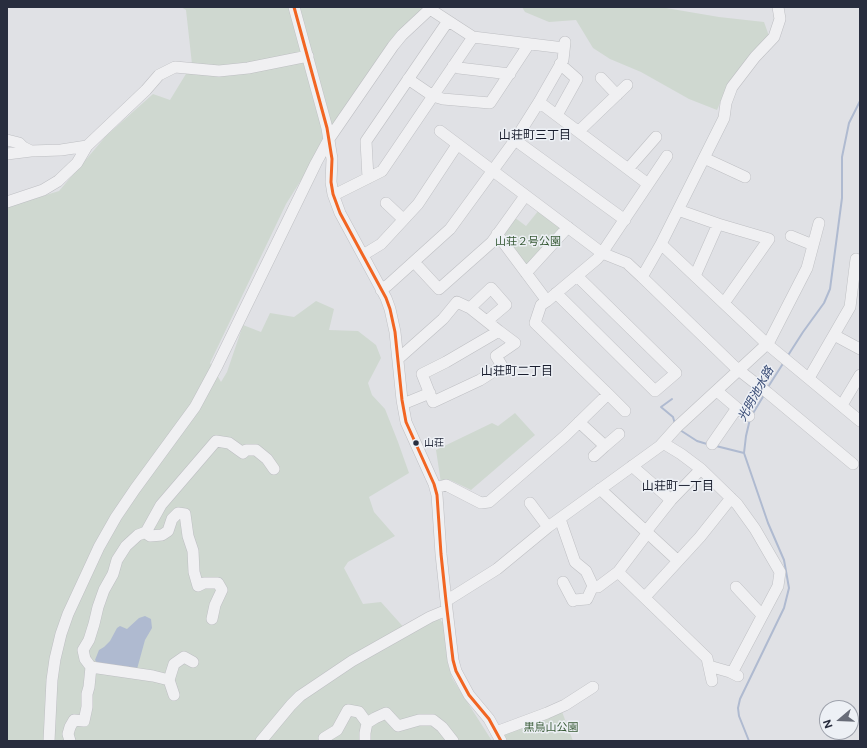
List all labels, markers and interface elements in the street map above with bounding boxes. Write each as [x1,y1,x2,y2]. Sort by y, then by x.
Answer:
district label: 山荘町三丁目 [499,128,571,142]
park label: 山荘２号公園 [495,235,561,249]
district label: 山荘町二丁目 [481,364,553,378]
water label: 光明池水路 [735,364,777,424]
place label: 山荘 [424,437,444,449]
marker: 山荘 [411,438,421,448]
district label: 山荘町一丁目 [642,479,714,493]
north arrow [819,700,859,740]
text: N [821,718,836,730]
park label: 黒鳥山公園 [524,721,578,735]

